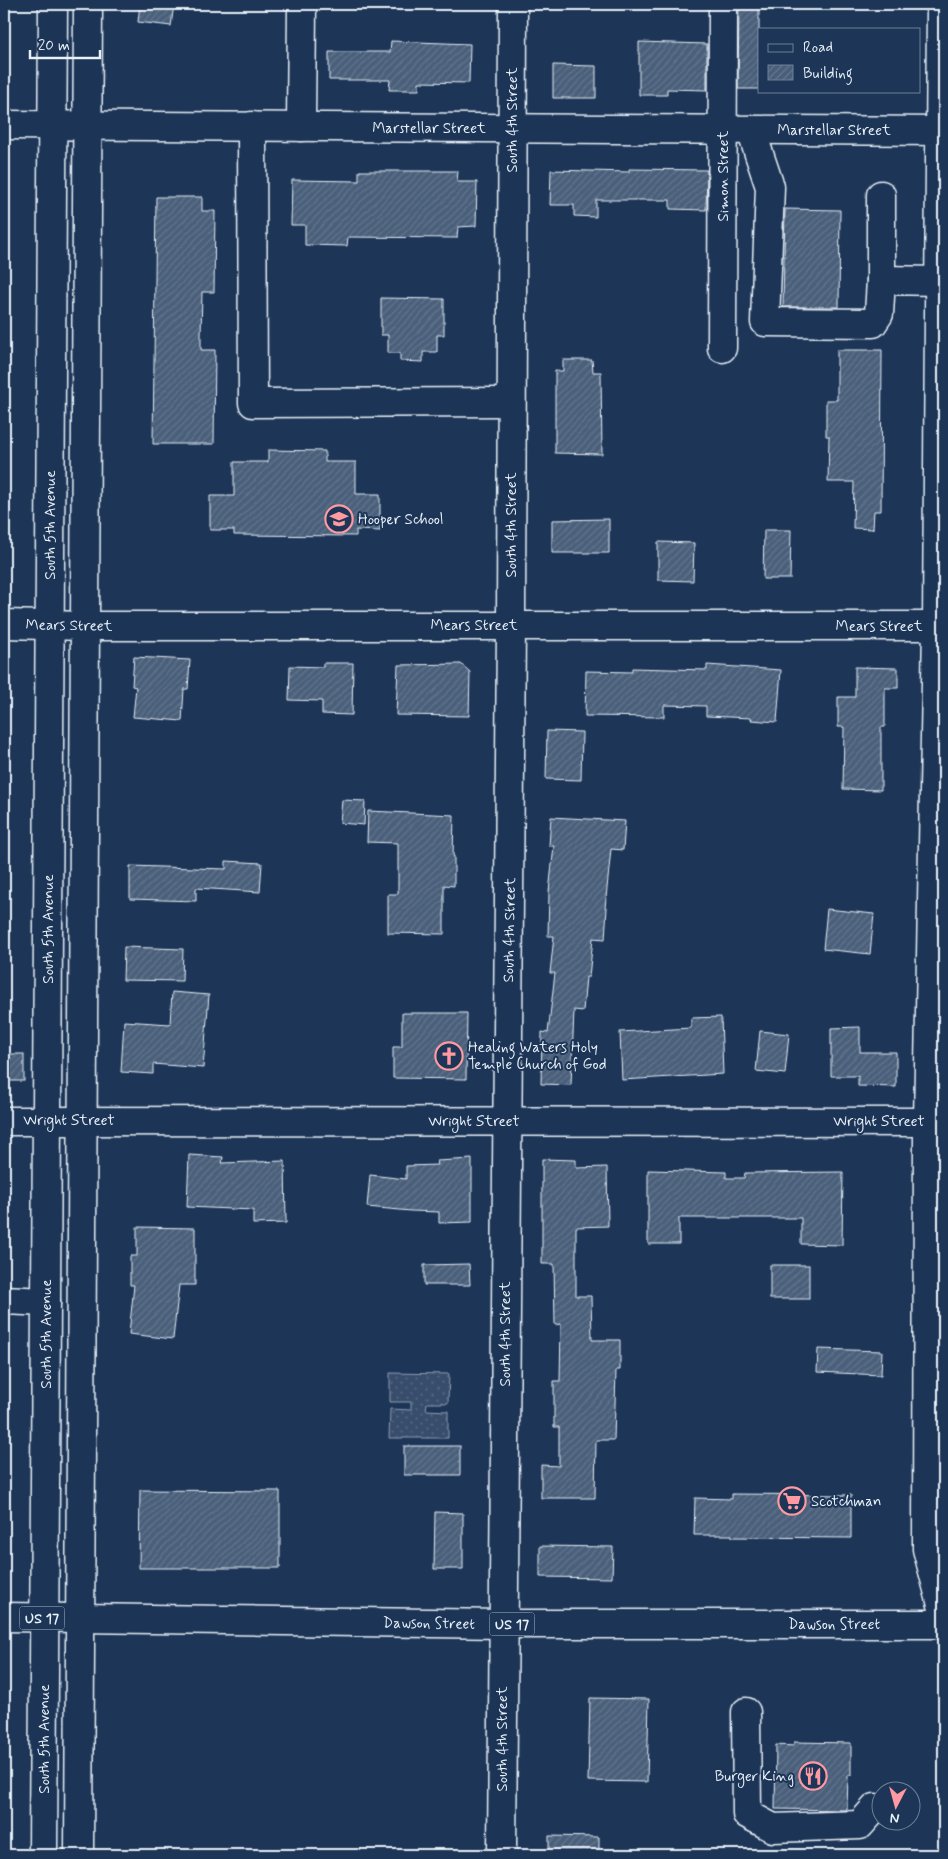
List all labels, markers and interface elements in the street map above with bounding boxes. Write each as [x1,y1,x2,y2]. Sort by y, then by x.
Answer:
scale bar [30,28,100,60]
legend [758,28,920,92]
text: 20 m [38,36,70,56]
text: Road [803,38,833,58]
text: Building [803,64,853,85]
street label: South 4th Street [503,67,523,173]
street label: Marstellar Street [372,119,486,139]
street label: Marstellar Street [777,121,891,141]
street label: Simon Street [714,130,734,221]
street label: South 5th Avenue [41,470,61,580]
street label: South 4th Street [502,472,522,578]
school or university icon: Hooper School [324,504,354,534]
place label: Hooper School [358,510,443,530]
street label: Mears Street [25,615,113,637]
street label: Mears Street [431,616,518,636]
street label: Mears Street [836,617,923,637]
street label: South 5th Avenue [39,874,59,984]
street label: South 4th Street [499,877,521,983]
place label: Healing Waters Holy Temple Church of God [468,1038,606,1075]
church icon: Healing Waters Holy Temple Church of God [434,1041,464,1071]
street label: Wright Street [23,1111,115,1132]
street label: Wright Street [428,1112,520,1133]
street label: Wright Street [833,1112,925,1133]
street label: South 5th Avenue [37,1279,57,1389]
street label: South 4th Street [496,1281,516,1387]
supermarket icon: Scotchman [777,1486,807,1516]
place label: Scotchman [811,1492,881,1512]
road number: US 17 [20,1606,64,1630]
road number: US 17 [490,1612,534,1636]
street label: Dawson Street [383,1613,476,1635]
street label: Dawson Street [788,1615,880,1635]
street label: South 5th Avenue [35,1684,55,1794]
street label: South 4th Street [493,1686,513,1792]
restaurant icon: Burger King [798,1761,828,1791]
place label: Burger King [715,1767,794,1788]
north arrow [870,1782,920,1832]
text: N [889,1808,900,1827]

